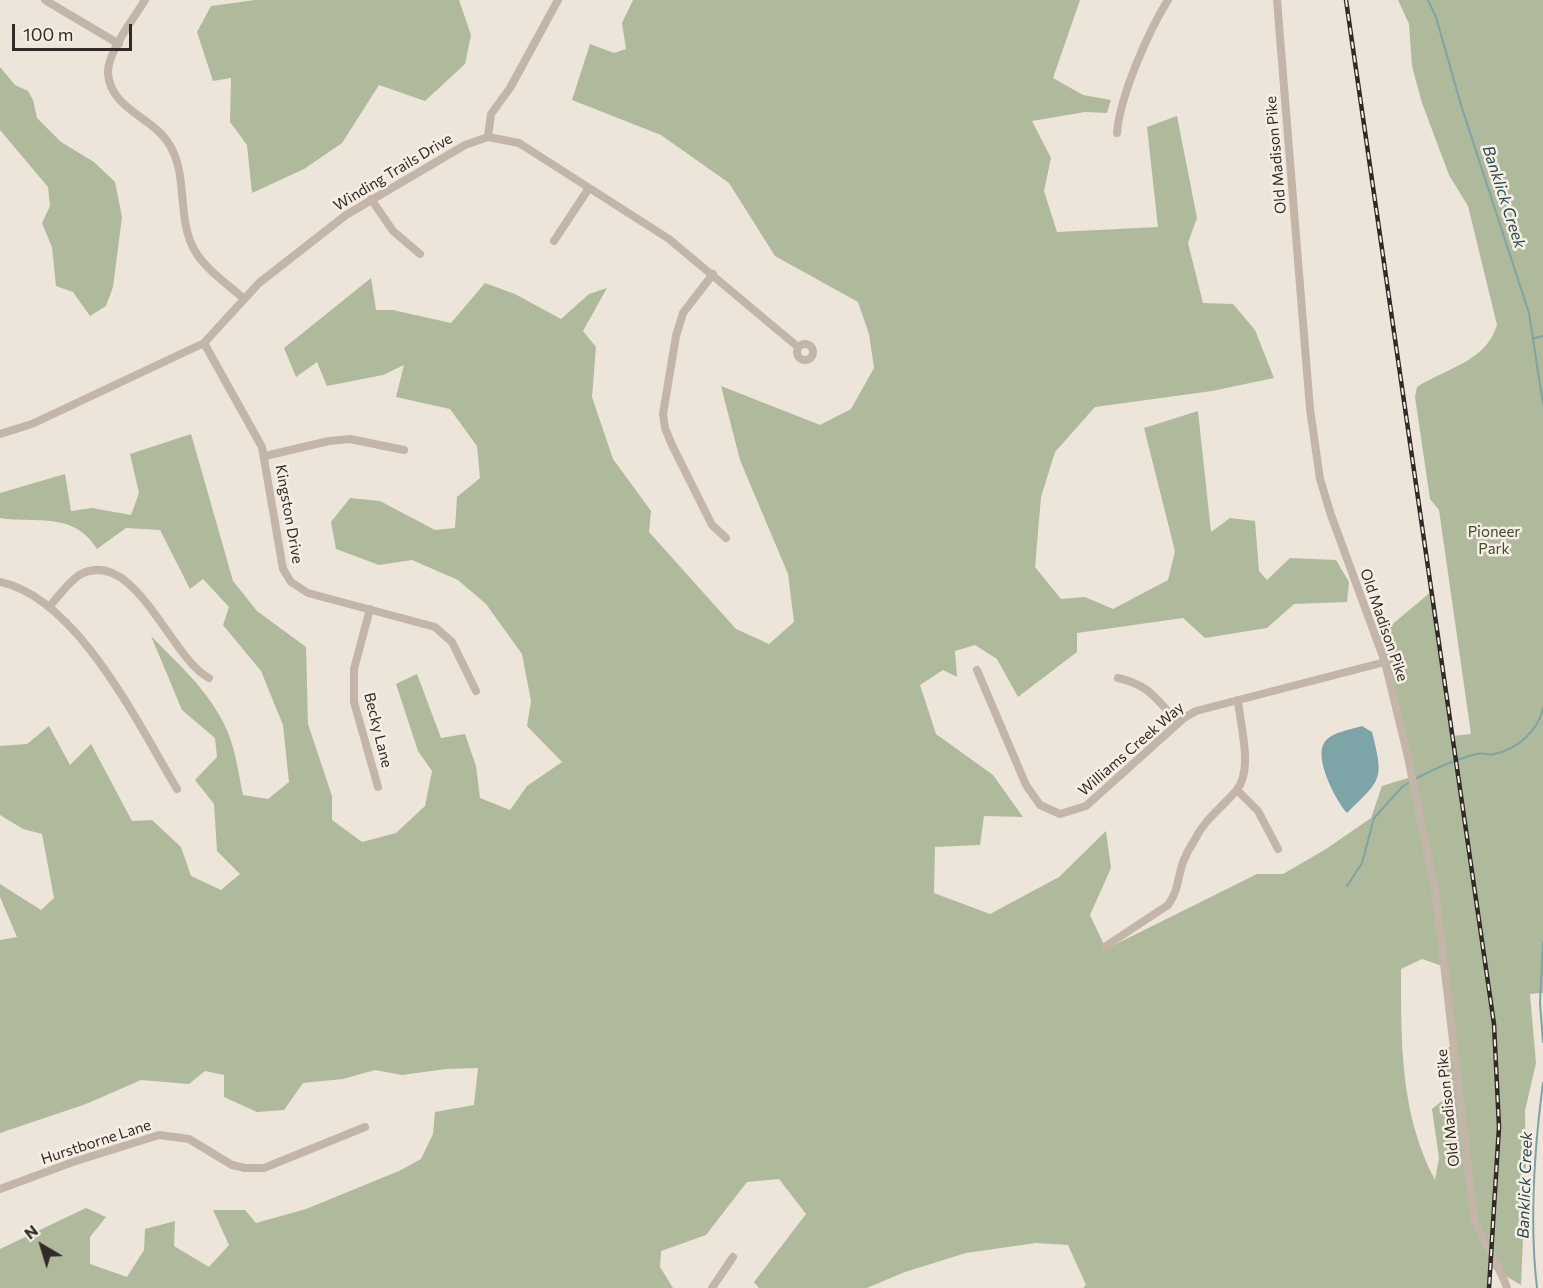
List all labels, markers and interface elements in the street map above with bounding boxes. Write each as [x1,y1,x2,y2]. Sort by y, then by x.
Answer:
scale bar [15,12,135,50]
text: 100 m [23,23,73,45]
street label: Old Madison Pike [1262,95,1290,215]
street label: Winding Trails Drive [330,129,456,215]
water label: Banklick Creek [1478,143,1530,251]
street label: Kingston Drive [271,463,307,565]
park label: Pioneer Park [1468,523,1520,558]
street label: Old Madison Pike [1356,566,1412,684]
street label: Becky Lane [360,691,396,769]
street label: Williams Creek Way [1075,698,1187,800]
street label: Old Madison Pike [1433,1048,1463,1168]
street label: Hurstborne Lane [39,1116,153,1168]
water label: Banklick Creek [1514,1131,1536,1239]
north arrow [12,1216,72,1276]
text: N [20,1220,41,1243]

